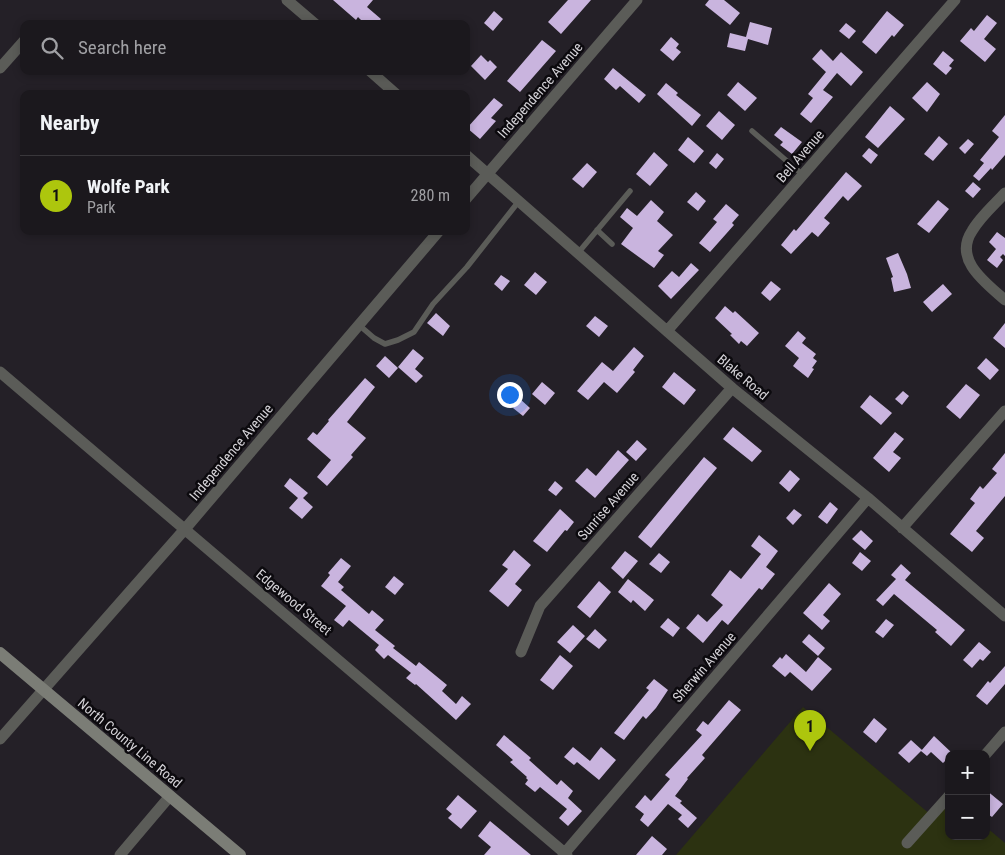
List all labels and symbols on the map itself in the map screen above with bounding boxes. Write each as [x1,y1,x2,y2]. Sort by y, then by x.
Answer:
street label: Independence Avenue [494,39,586,141]
street label: Bell Avenue [773,126,827,185]
street label: Blake Road [714,351,772,403]
your location [497,382,523,408]
street label: Independence Avenue [186,400,276,503]
street label: Sunrise Avenue [574,468,642,543]
street label: Edgewood Street [253,566,335,638]
street label: Sherwin Avenue [669,628,739,705]
street label: North County Line Road [75,695,185,791]
pin: 1 [794,710,826,751]

